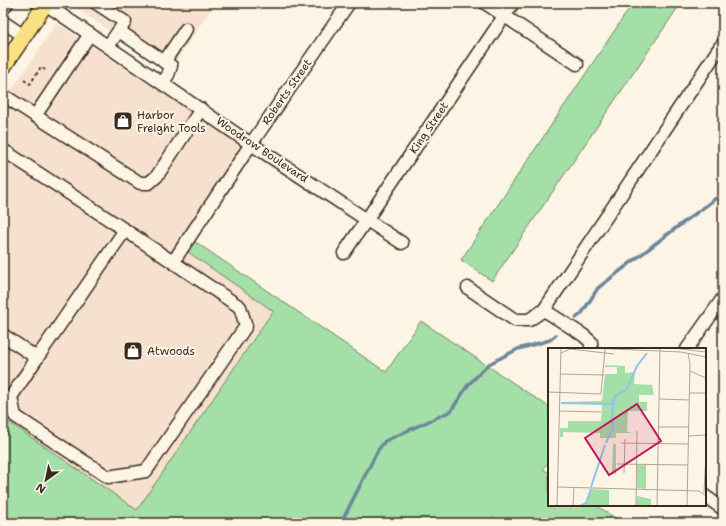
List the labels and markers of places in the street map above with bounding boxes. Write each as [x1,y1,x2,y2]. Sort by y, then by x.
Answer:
place label: Harbor Freight Tools [137,108,206,136]
shop icon: Harbor Freight Tools [112,110,134,132]
shop icon: Atwoods [122,340,144,362]
place label: Atwoods [147,344,195,359]

